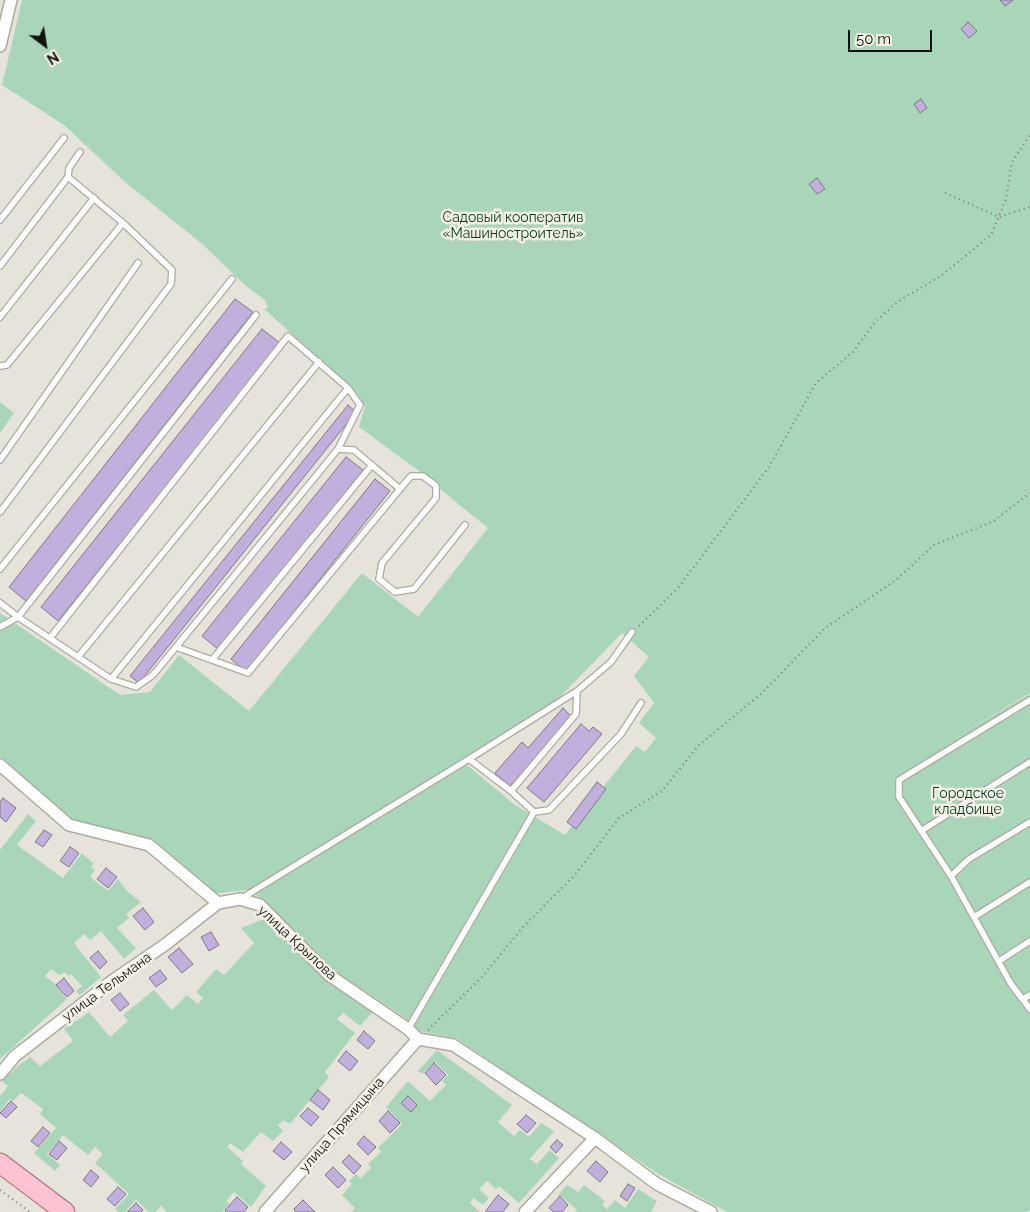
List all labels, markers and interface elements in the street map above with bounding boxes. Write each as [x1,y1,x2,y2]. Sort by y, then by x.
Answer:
north arrow [20,20,70,70]
scale bar [850,20,934,52]
text: 50 m [856,30,891,48]
text: N [44,48,61,67]
park label: Садовый кооператив «Машиностроитель» [442,210,584,242]
park label: Городское кладбище [932,786,1004,819]
street label: улица Крылова [254,902,340,984]
street label: улица Тельмана [59,949,155,1025]
street label: улица Прямицына [296,1074,388,1176]

